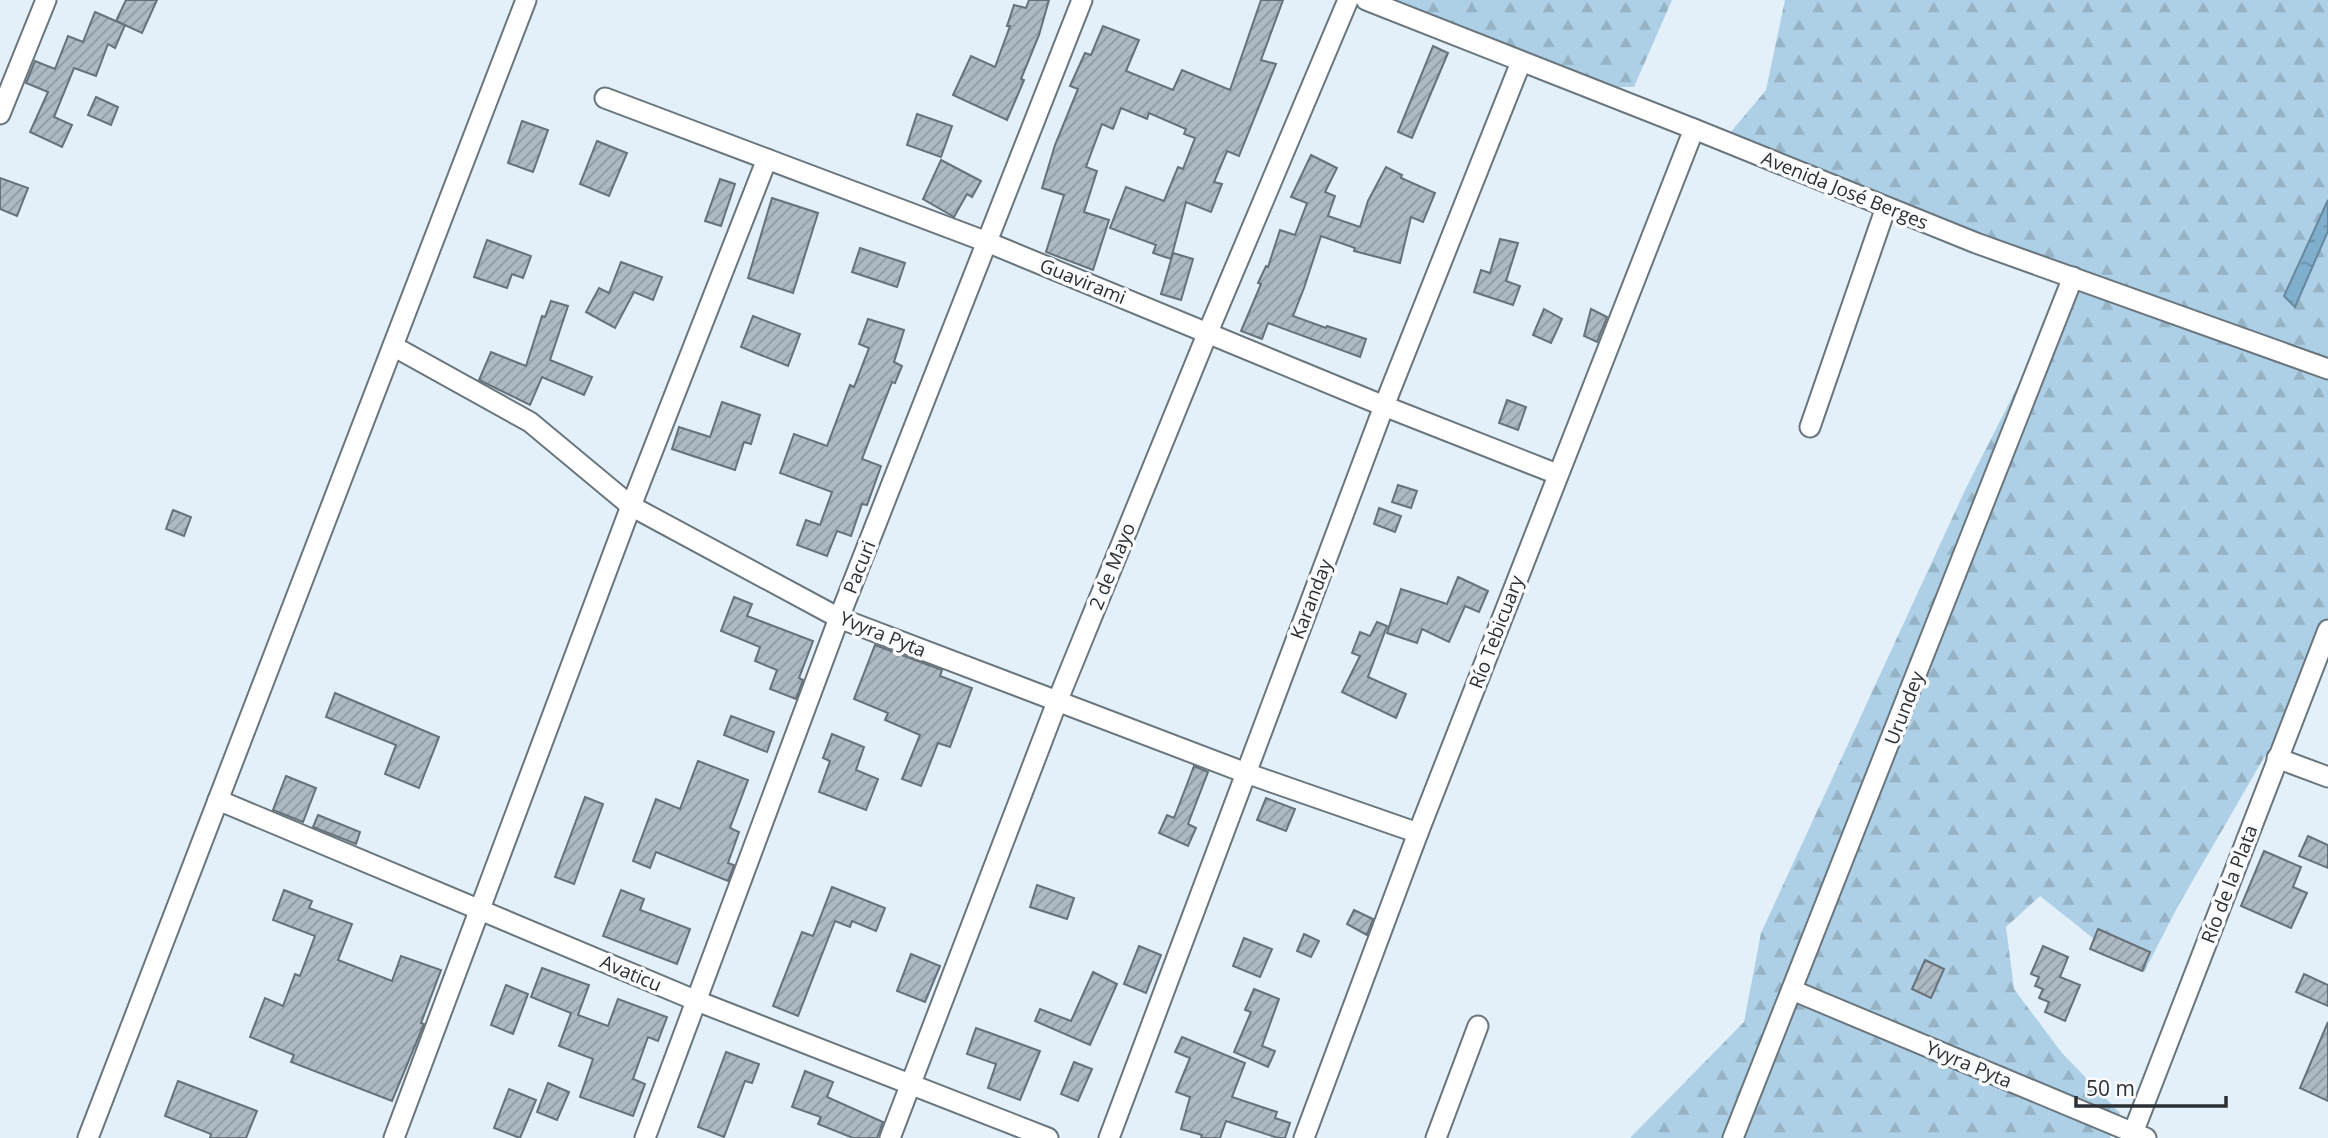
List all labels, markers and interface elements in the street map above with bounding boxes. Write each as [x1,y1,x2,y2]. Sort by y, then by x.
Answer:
street label: Avenida José Berges [1758,145,1932,235]
street label: Guavirami [1036,252,1130,310]
street label: 2 de Mayo [1083,519,1141,613]
street label: Pacuri [837,536,881,598]
street label: Karanday [1284,555,1338,643]
street label: Río Tebicuary [1463,571,1530,692]
street label: Yvyra Pyta [836,605,930,663]
street label: Urundey [1878,667,1930,748]
street label: Río de la Plata [2195,821,2263,947]
street label: Avaticu [596,948,666,998]
street label: Yvyra Pyta [1922,1034,2016,1094]
scale bar [2076,1064,2226,1108]
text: 50 m [2086,1074,2135,1102]

